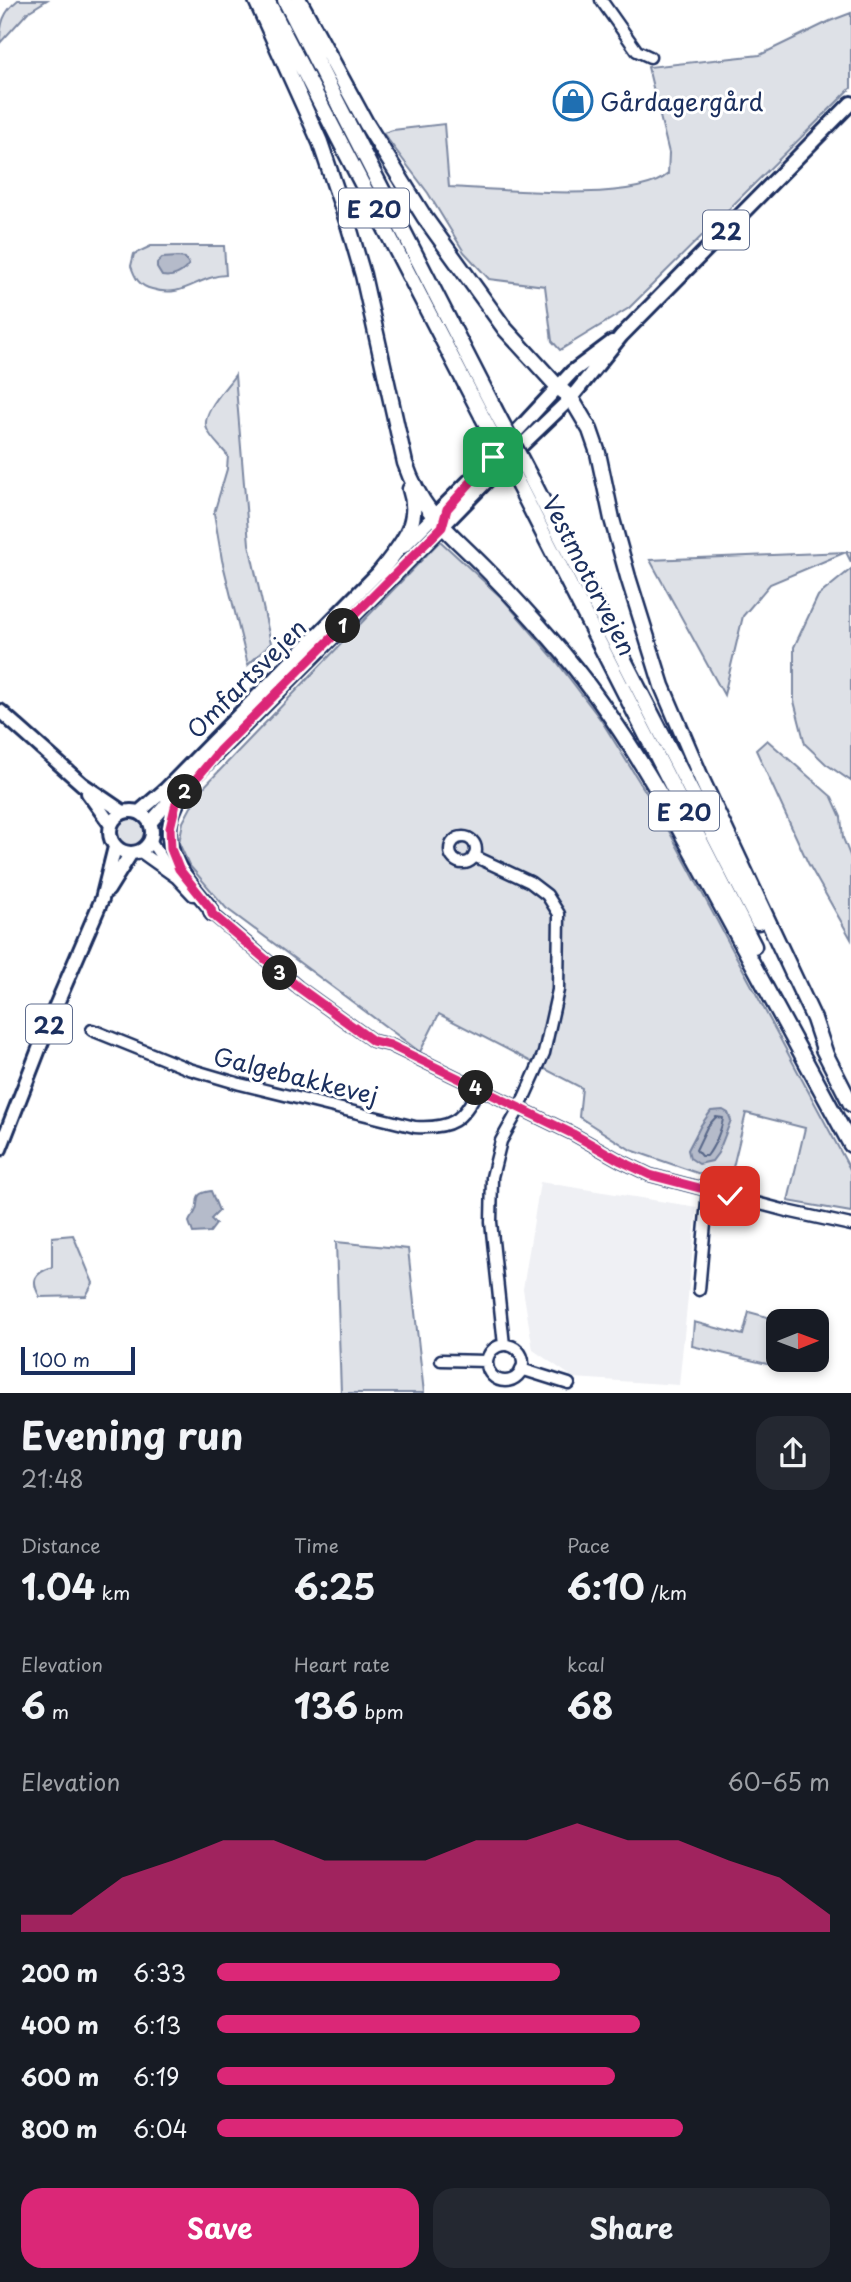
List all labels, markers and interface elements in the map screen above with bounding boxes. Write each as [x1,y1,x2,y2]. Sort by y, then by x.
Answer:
shop icon: Gårdagergård [552,80,594,122]
place label: Gårdagergård [600,83,764,119]
road number: E 20 [339,188,409,228]
road number: 22 [703,210,749,249]
pin [463,427,523,487]
icon: arrive [474,438,512,476]
street label: Vestmotorvejen [534,489,646,661]
pin: 1 [326,608,360,644]
street label: Omfartsvejen [178,610,314,746]
text: 1 [338,611,347,639]
pin: 2 [168,774,202,810]
text: 2 [178,777,191,805]
road number: E 20 [649,792,719,831]
pin: 3 [262,956,298,990]
text: 3 [273,958,286,986]
road number: 22 [26,1004,72,1044]
street label: Galgebakkevej [210,1037,382,1113]
pin: 4 [458,1070,494,1106]
text: 4 [469,1073,482,1101]
pin [700,1166,760,1226]
icon: check [711,1177,749,1215]
north arrow [766,1309,830,1372]
map controls [766,1309,829,1372]
scale bar [21,1344,135,1376]
text: 100 m [32,1345,90,1373]
text: Evening run [21,1406,243,1463]
button: share [756,1416,830,1490]
text: 21:48 [21,1461,84,1496]
text: Distance [21,1531,101,1559]
text: Time [294,1531,339,1559]
text: Pace [567,1531,610,1559]
text: 1.04 [21,1559,95,1612]
text: 6:25 [294,1559,376,1612]
text: 6:10 [567,1559,645,1612]
text: km [95,1578,130,1606]
text: /km [645,1578,687,1606]
text: Elevation [21,1650,103,1678]
text: Heart rate [294,1650,390,1678]
text: kcal [567,1650,605,1678]
text: 6 [21,1678,46,1731]
text: 136 [294,1678,358,1731]
text: 68 [567,1678,614,1731]
text: m [46,1697,69,1725]
text: bpm [358,1697,404,1725]
text: Elevation [21,1764,120,1799]
text: 60–65 m [728,1764,830,1799]
text: 200 m [21,1955,98,1990]
text: 6:33 [133,1955,186,1990]
text: 400 m [21,2007,99,2042]
text: 6:13 [133,2007,181,2042]
text: 600 m [21,2059,99,2094]
text: 6:19 [133,2059,179,2094]
text: 800 m [21,2111,98,2146]
text: 6:04 [133,2111,188,2146]
button: Save [21,2188,419,2268]
button: Share [433,2188,830,2268]

